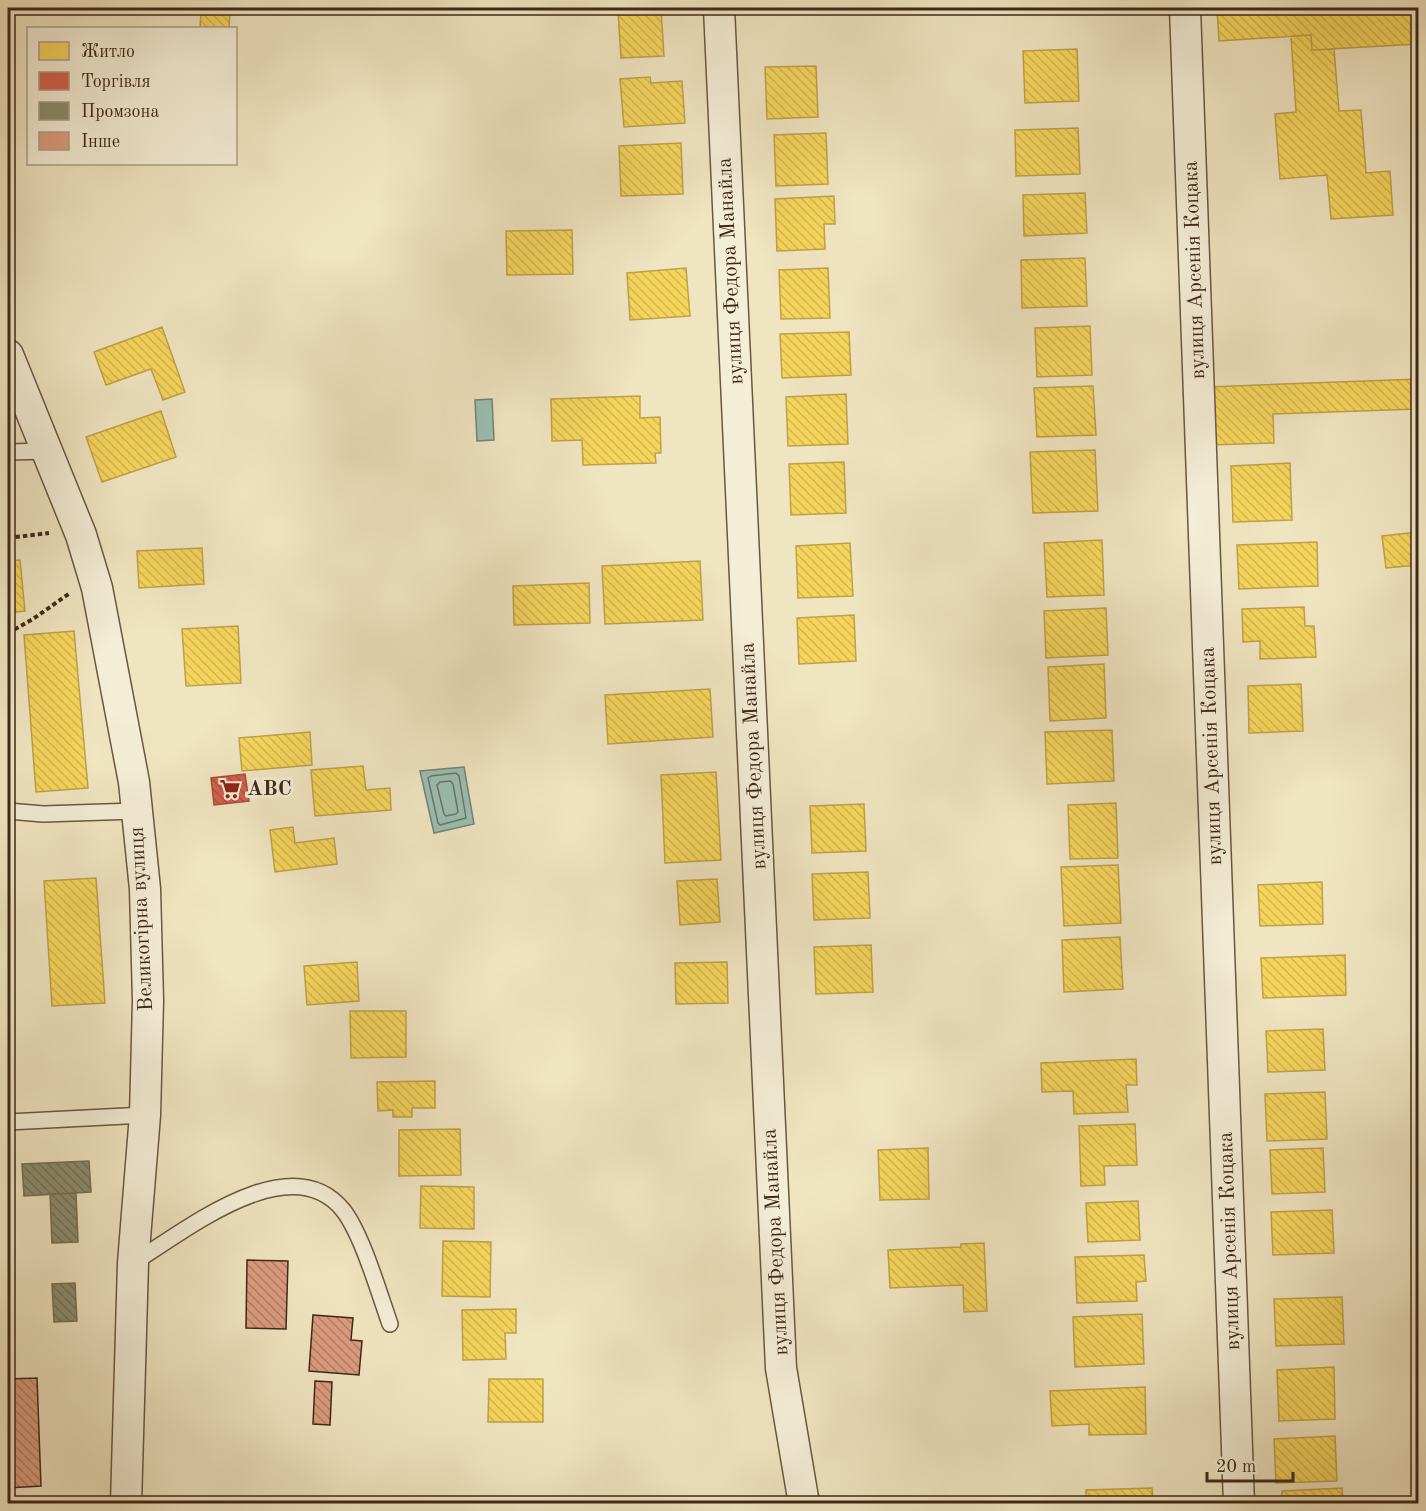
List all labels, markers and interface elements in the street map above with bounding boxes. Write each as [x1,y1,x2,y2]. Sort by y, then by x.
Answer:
legend [27,27,237,165]
text: Житло [81,43,135,61]
text: Торгівля [81,73,151,91]
text: Промзона [81,103,159,121]
text: Інше [81,133,120,151]
street label: вулиця Федора Манайла [715,157,747,385]
street label: вулиця Арсенія Коцака [1181,160,1209,380]
street label: вулиця Федора Манайла [738,642,770,870]
street label: вулиця Арсенія Коцака [1198,646,1226,866]
supermarket icon: АВС [218,777,242,801]
place label: АВС [247,779,292,800]
street label: Великогірна вулиця [127,826,157,1012]
street label: вулиця Федора Манайла [760,1128,792,1356]
street label: вулиця Арсенія Коцака [1216,1131,1244,1351]
scale bar [1207,1445,1292,1483]
text: 20 m [1216,1458,1256,1476]

